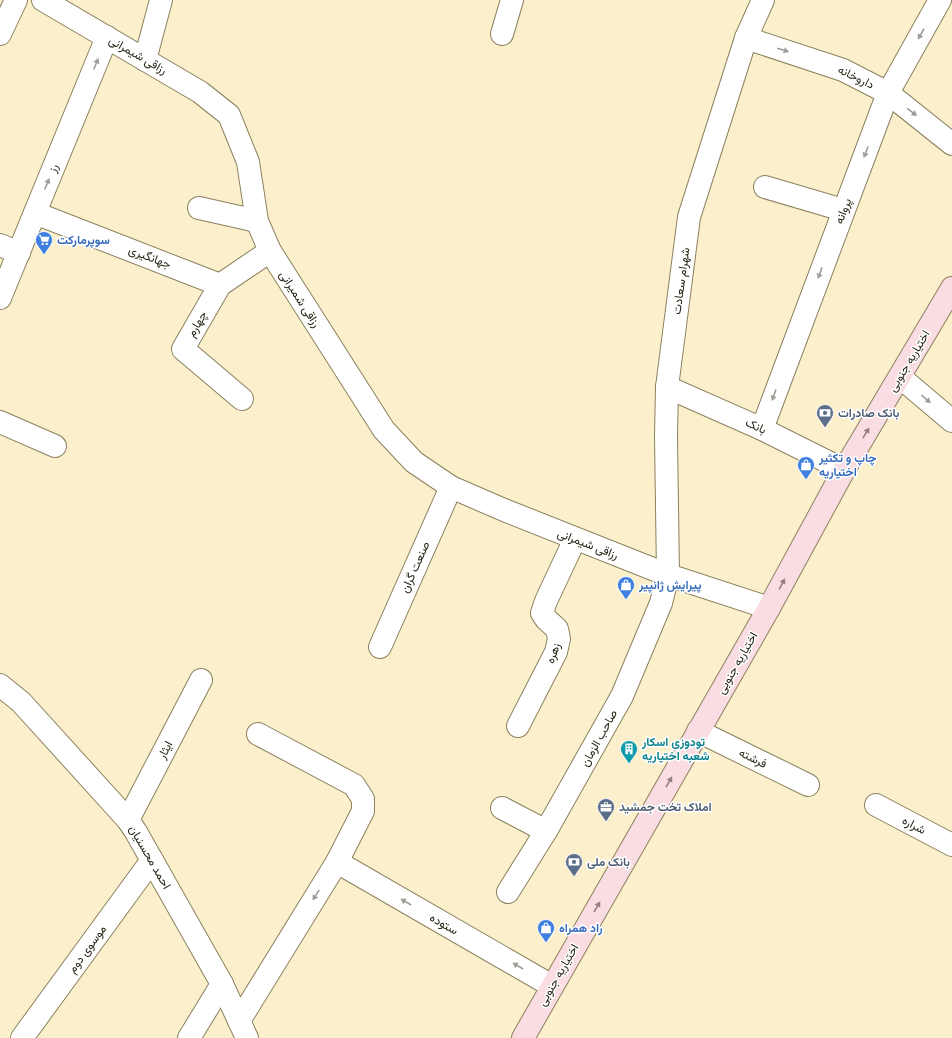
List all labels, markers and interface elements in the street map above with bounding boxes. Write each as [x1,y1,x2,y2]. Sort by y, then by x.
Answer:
one-way arrow [917,28,924,40]
street label: رزاقی شیمرانی [106,32,170,78]
one-way arrow [778,48,790,54]
one-way arrow [93,58,99,70]
street label: داروخانه [835,61,877,93]
one-way arrow [906,108,917,116]
one-way arrow [862,146,868,158]
street label: رز [44,161,62,176]
one-way arrow [44,178,50,190]
street label: پروانه [831,196,855,226]
supermarket icon: سوپرمارکت [34,230,54,255]
place label: سوپرمارکت [57,232,110,248]
street label: جهانگیری [126,242,174,272]
street label: شهرام سعادت [668,246,694,316]
street label: رزاقی شمیرانی [276,267,324,331]
one-way arrow [816,268,822,280]
street label: چهارم [183,308,211,340]
street label: اختیاریه جنوبی [884,327,934,395]
one-way arrow [771,389,777,401]
one-way arrow [920,394,931,403]
bank icon: بانک صادرات [815,403,835,428]
place label: بانک صادرات [838,405,900,421]
street label: بانک [743,414,769,437]
one-way arrow [862,427,869,439]
place label: چاپ و تکثیر اختیاریه [818,450,876,480]
shop icon: چاپ و تکثیر اختیاریه [796,455,816,480]
street label: رزاقی شیمرانی [555,525,621,563]
street label: صنعت گران [397,539,433,595]
shop icon: پیرایش ژانپیر [616,575,636,600]
place label: پیرایش ژانپیر [638,577,701,593]
one-way arrow [779,578,786,590]
street label: اختیاریه جنوبی [713,629,761,697]
street label: زهره [542,640,564,666]
street label: صاحب الزمان [577,707,621,769]
place label: تودوزی اسکار شعبه اختیاریه [641,734,710,764]
street label: ایثار [153,738,176,763]
building icon: تودوزی اسکار شعبه اختیاریه [619,739,639,764]
street label: فرشته [736,744,770,772]
one-way arrow [666,776,673,788]
office icon: املاک تخت جمشید [596,797,616,822]
place label: املاک تخت جمشید [619,799,712,814]
street label: شراره [899,812,929,838]
street label: احمد محسنیان [126,822,175,891]
bank icon: بانک ملی [564,852,584,877]
place label: بانک ملی [587,854,630,869]
one-way arrow [313,889,320,901]
one-way arrow [400,898,412,905]
one-way arrow [594,901,601,913]
street label: ستوده [427,909,461,939]
shop icon: راد همراه [536,918,556,943]
place label: راد همراه [559,920,603,936]
street label: موسوی دوم [64,922,110,976]
street label: اختیاریه جنوبی [534,941,582,1009]
one-way arrow [512,963,524,970]

